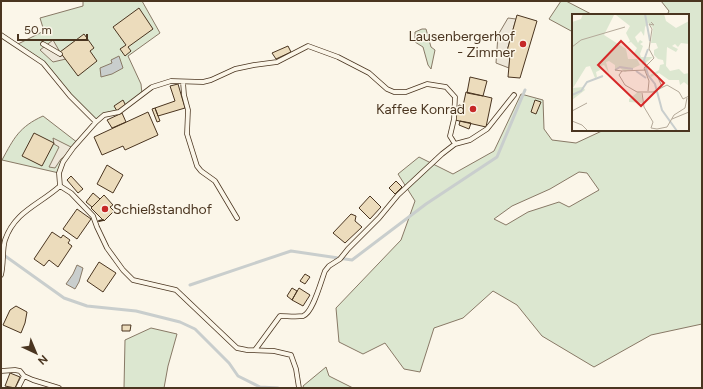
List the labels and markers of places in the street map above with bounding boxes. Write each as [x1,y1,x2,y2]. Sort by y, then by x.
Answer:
place label: Lausenbergerhof - Zimmer [409,28,516,61]
marker: Lausenbergerhof - Zimmer [518,39,528,49]
place label: Kaffee Konrad [376,101,465,118]
marker: Kaffee Konrad [468,104,478,114]
place label: Schießstandhof [113,201,213,218]
marker: Schießstandhof [100,204,110,214]

